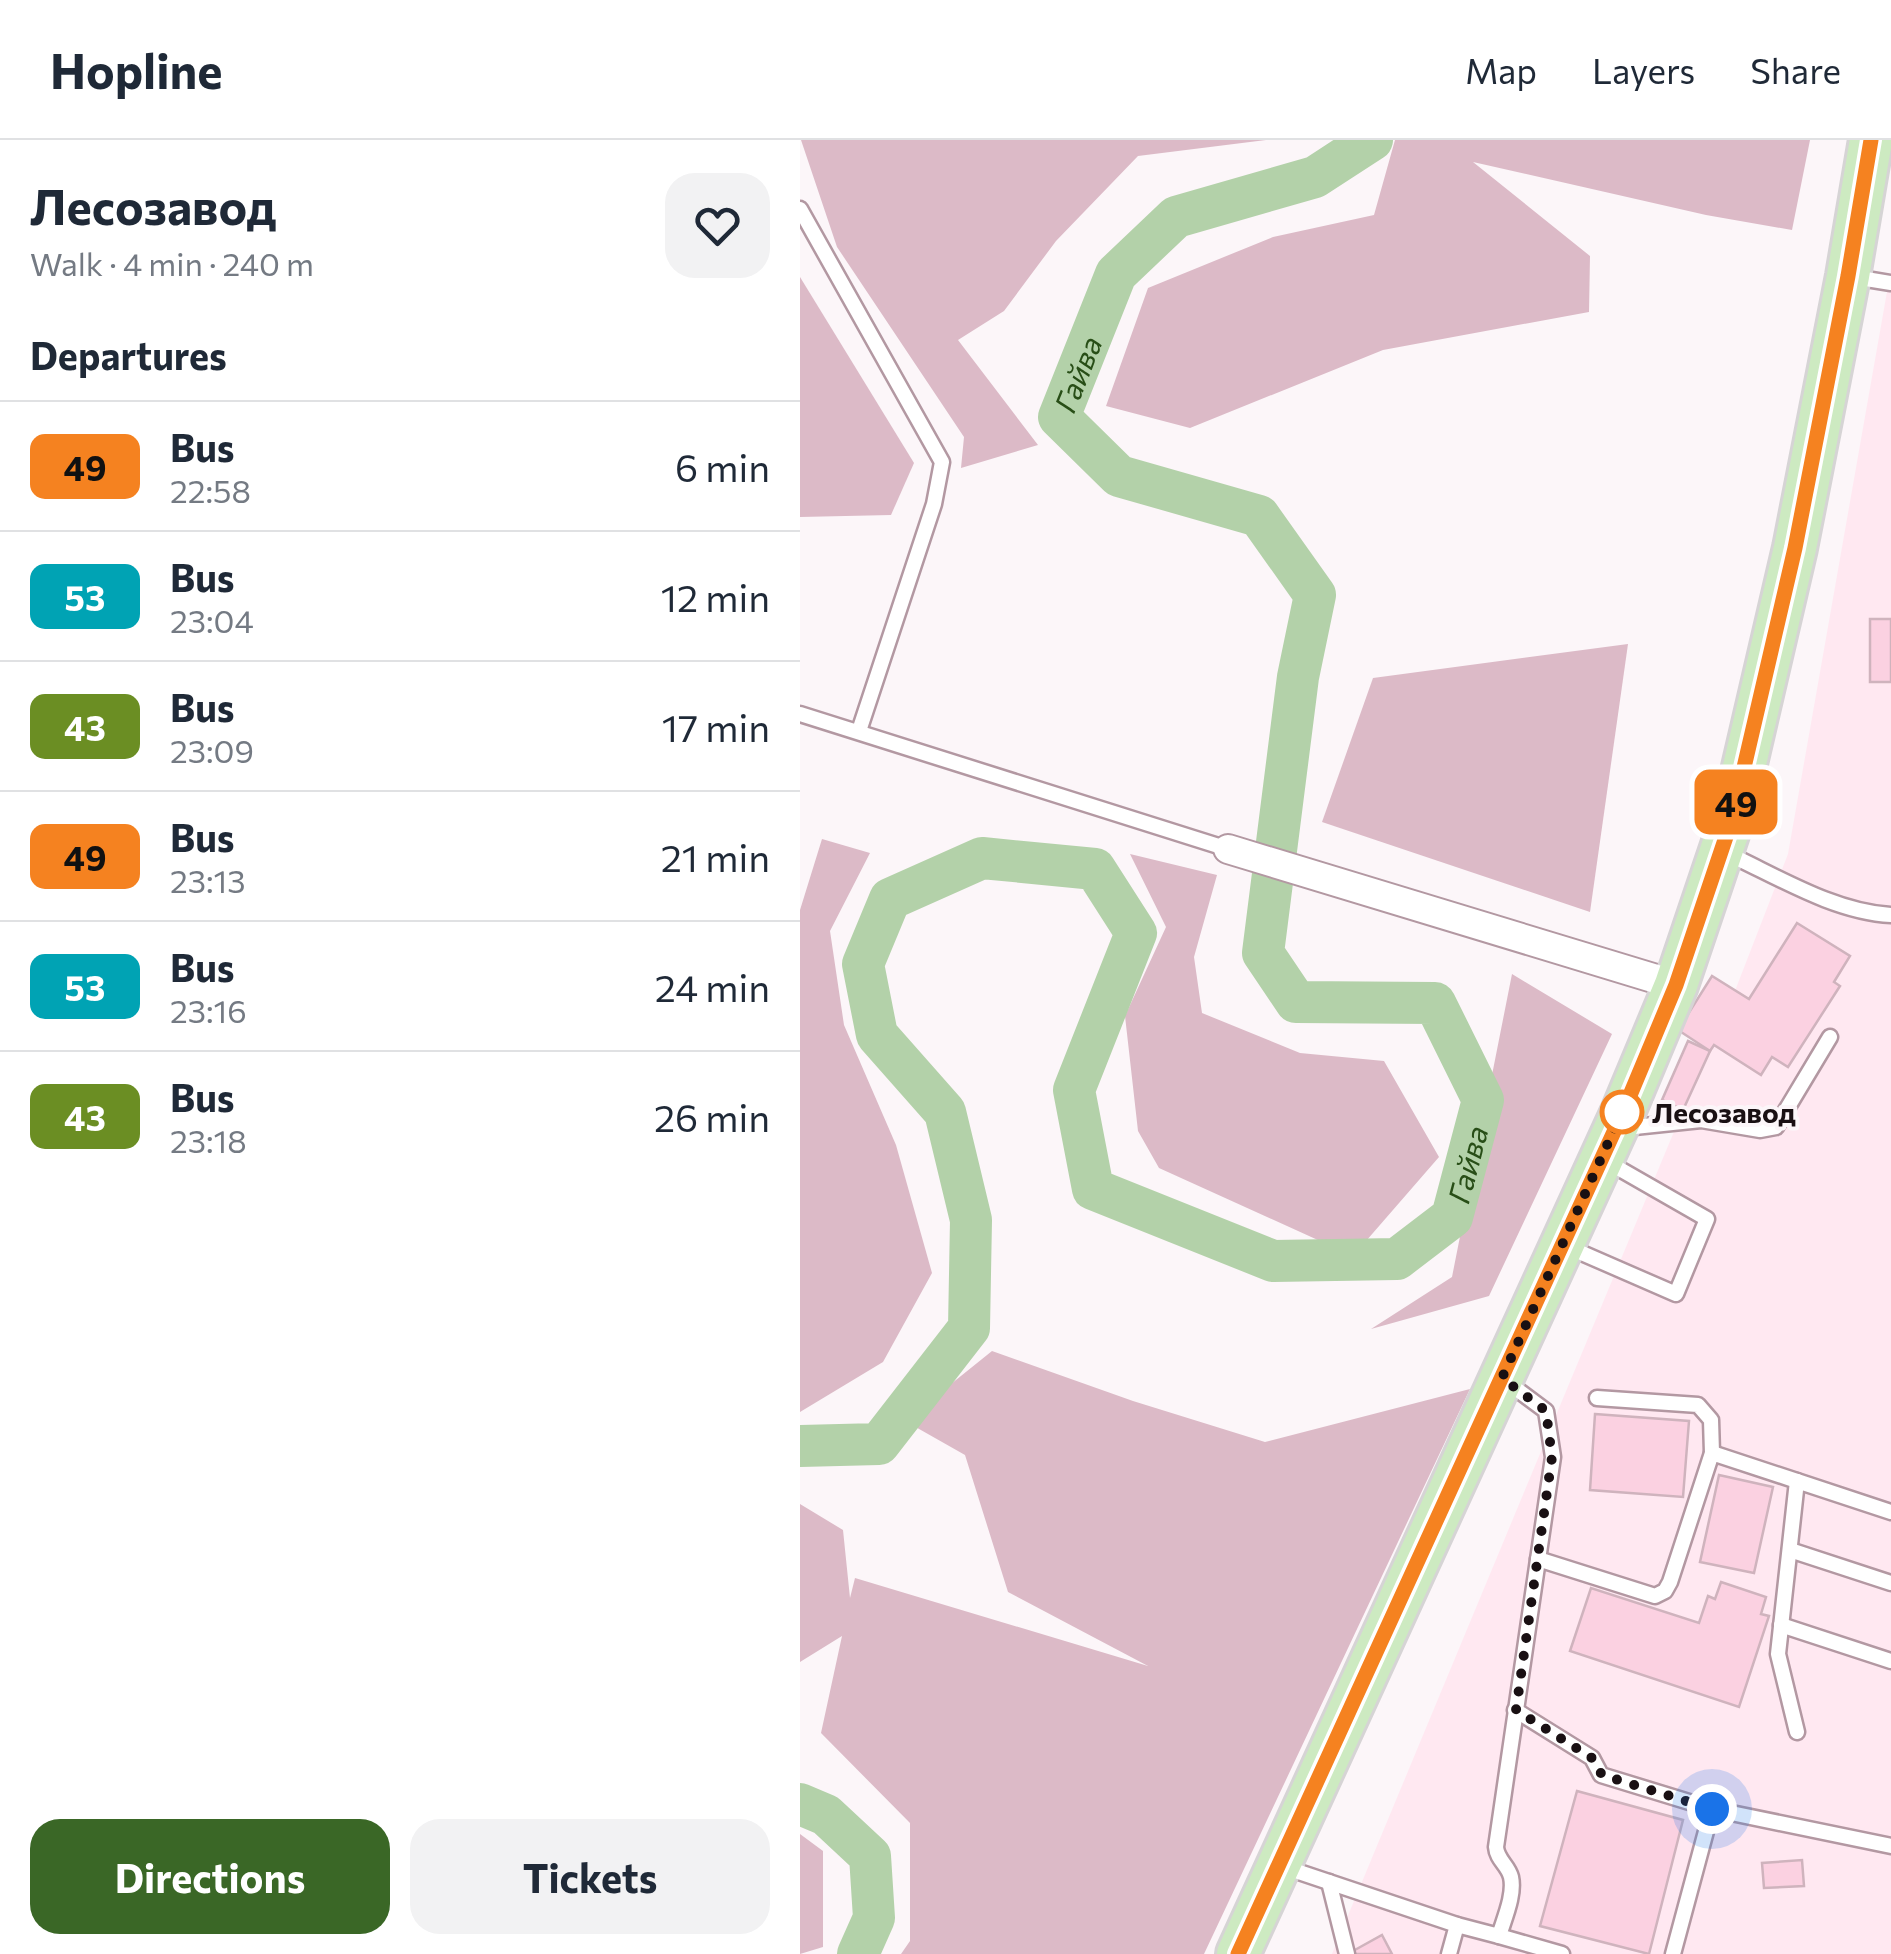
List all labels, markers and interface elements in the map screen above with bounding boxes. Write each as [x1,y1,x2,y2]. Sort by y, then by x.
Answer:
text: Hopline [50,40,223,99]
text: Map [1465,48,1537,91]
text: Layers [1592,48,1695,91]
text: Share [1750,48,1841,91]
button: heart [665,173,770,278]
text: Лесозавод [30,176,276,235]
text: Walk · 4 min · 240 m [30,243,314,283]
water label: Гайва [1045,330,1108,417]
text: Departures [30,331,227,378]
text: Bus [170,423,235,470]
text: 6 min [675,443,770,490]
text: 49 [63,445,107,488]
text: 22:58 [170,470,251,510]
text: Bus [170,553,235,600]
text: 12 min [661,573,770,620]
text: 53 [65,575,105,618]
text: 23:04 [170,600,254,640]
text: Bus [170,683,235,730]
text: 17 min [662,703,770,750]
text: 43 [64,705,106,748]
text: 23:09 [170,730,254,770]
line badge: 49 [1691,770,1781,834]
text: 49 [1714,781,1758,824]
text: Bus [170,813,235,860]
text: 21 min [661,833,770,880]
text: 49 [63,835,107,878]
text: 23:13 [170,860,246,900]
text: Bus [170,943,235,990]
text: 24 min [655,963,770,1010]
text: 53 [65,965,105,1008]
text: 23:16 [170,990,247,1030]
text: Bus [170,1073,235,1120]
marker: Лесозавод [1601,1091,1643,1133]
text: 26 min [654,1093,770,1140]
text: 43 [64,1095,106,1138]
place label: Лесозавод [1652,1095,1796,1129]
text: 23:18 [170,1120,247,1160]
water label: Гайва [1438,1121,1494,1207]
your location [1687,1784,1737,1834]
button: Directions [30,1819,390,1934]
button: Tickets [410,1819,770,1934]

